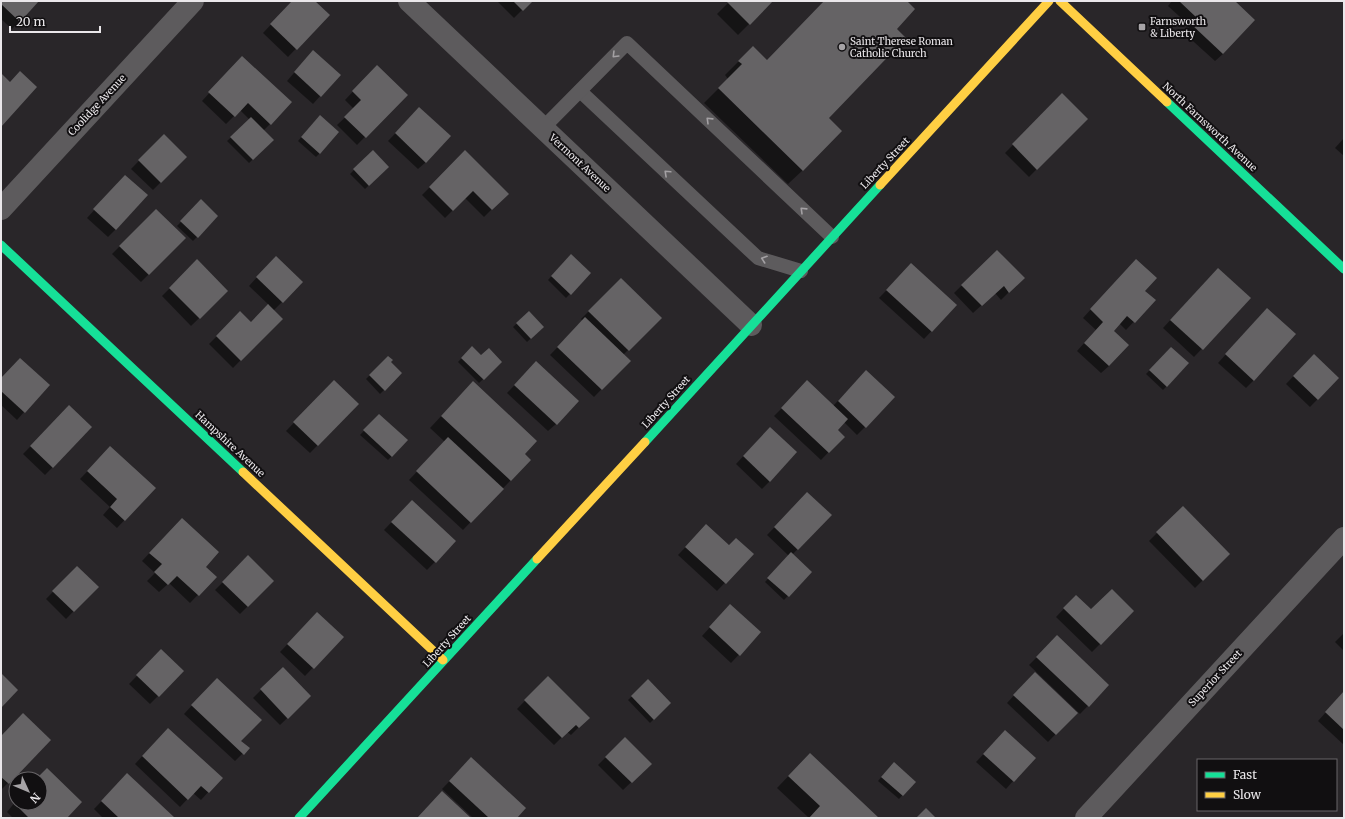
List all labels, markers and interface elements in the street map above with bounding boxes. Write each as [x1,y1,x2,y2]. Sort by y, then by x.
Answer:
scale bar [10,8,100,34]
text: 20 m [16,14,45,29]
place label: Farnsworth & Liberty [1150,15,1207,40]
marker: Farnsworth & Liberty [1137,22,1147,32]
place label: Saint Therese Roman Catholic Church [850,35,953,60]
marker: Saint Therese Roman Catholic Church [837,42,847,52]
one-way arrow [612,50,620,58]
street label: Coolidge Avenue [65,72,129,138]
street label: North Farnsworth Avenue [1160,80,1260,174]
one-way arrow [706,118,714,125]
street label: Vermont Avenue [546,130,613,195]
street label: Liberty Street [858,134,912,192]
one-way arrow [665,171,672,178]
one-way arrow [800,207,808,215]
one-way arrow [760,256,767,264]
street label: Liberty Street [639,373,693,431]
street label: Hampshire Avenue [192,408,268,480]
street label: Liberty Street [420,612,474,670]
street label: Superior Street [1186,647,1245,709]
legend [1197,759,1337,811]
text: Fast [1233,767,1257,782]
north arrow [8,771,48,811]
text: Slow [1233,787,1262,802]
text: N [27,790,43,806]

